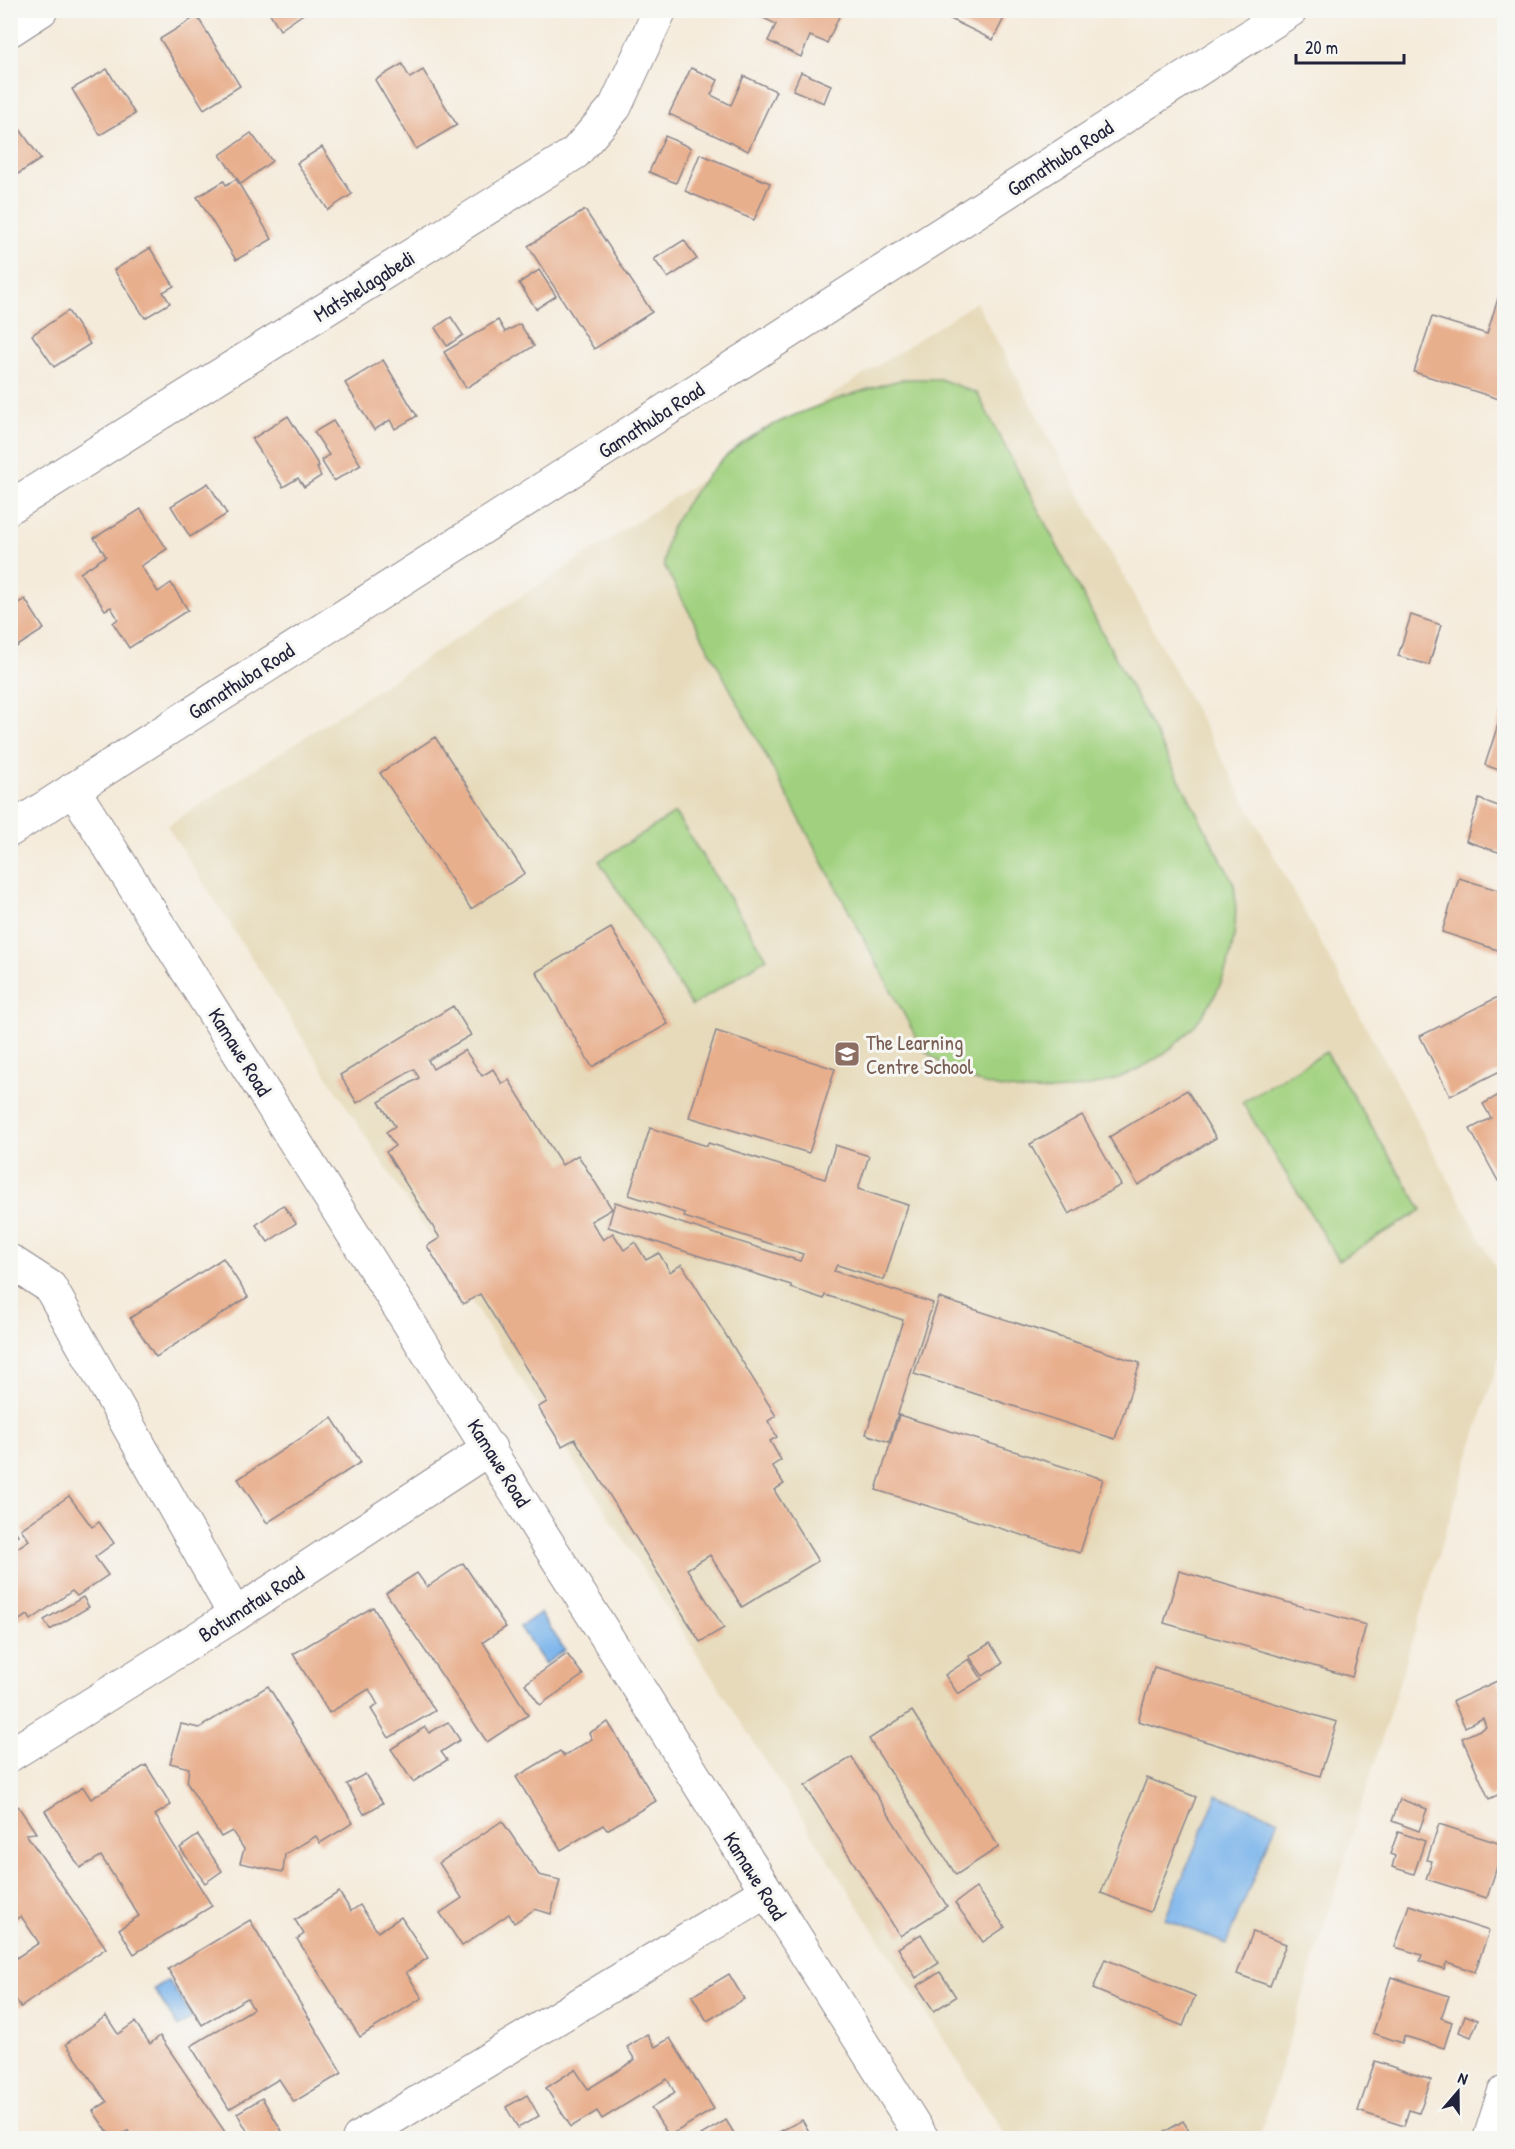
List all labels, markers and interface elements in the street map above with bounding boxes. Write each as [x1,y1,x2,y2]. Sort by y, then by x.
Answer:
scale bar [1296,27,1404,65]
text: 20 m [1305,35,1338,60]
street label: Gamathuba Road [1001,113,1119,203]
street label: Matshelagabedi [308,243,420,329]
street label: Gamathuba Road [592,375,710,465]
street label: Gamathuba Road [182,636,300,726]
street label: Kamawe Road [201,1002,279,1102]
place label: The Learning Centre School [866,1028,973,1081]
school or university icon: The Learning Centre School [832,1039,862,1069]
street label: Kamawe Road [460,1413,538,1513]
street label: Botumatau Road [193,1559,309,1649]
street label: Kamawe Road [716,1826,794,1926]
north arrow [1428,2062,1488,2122]
text: N [1455,2066,1471,2090]

